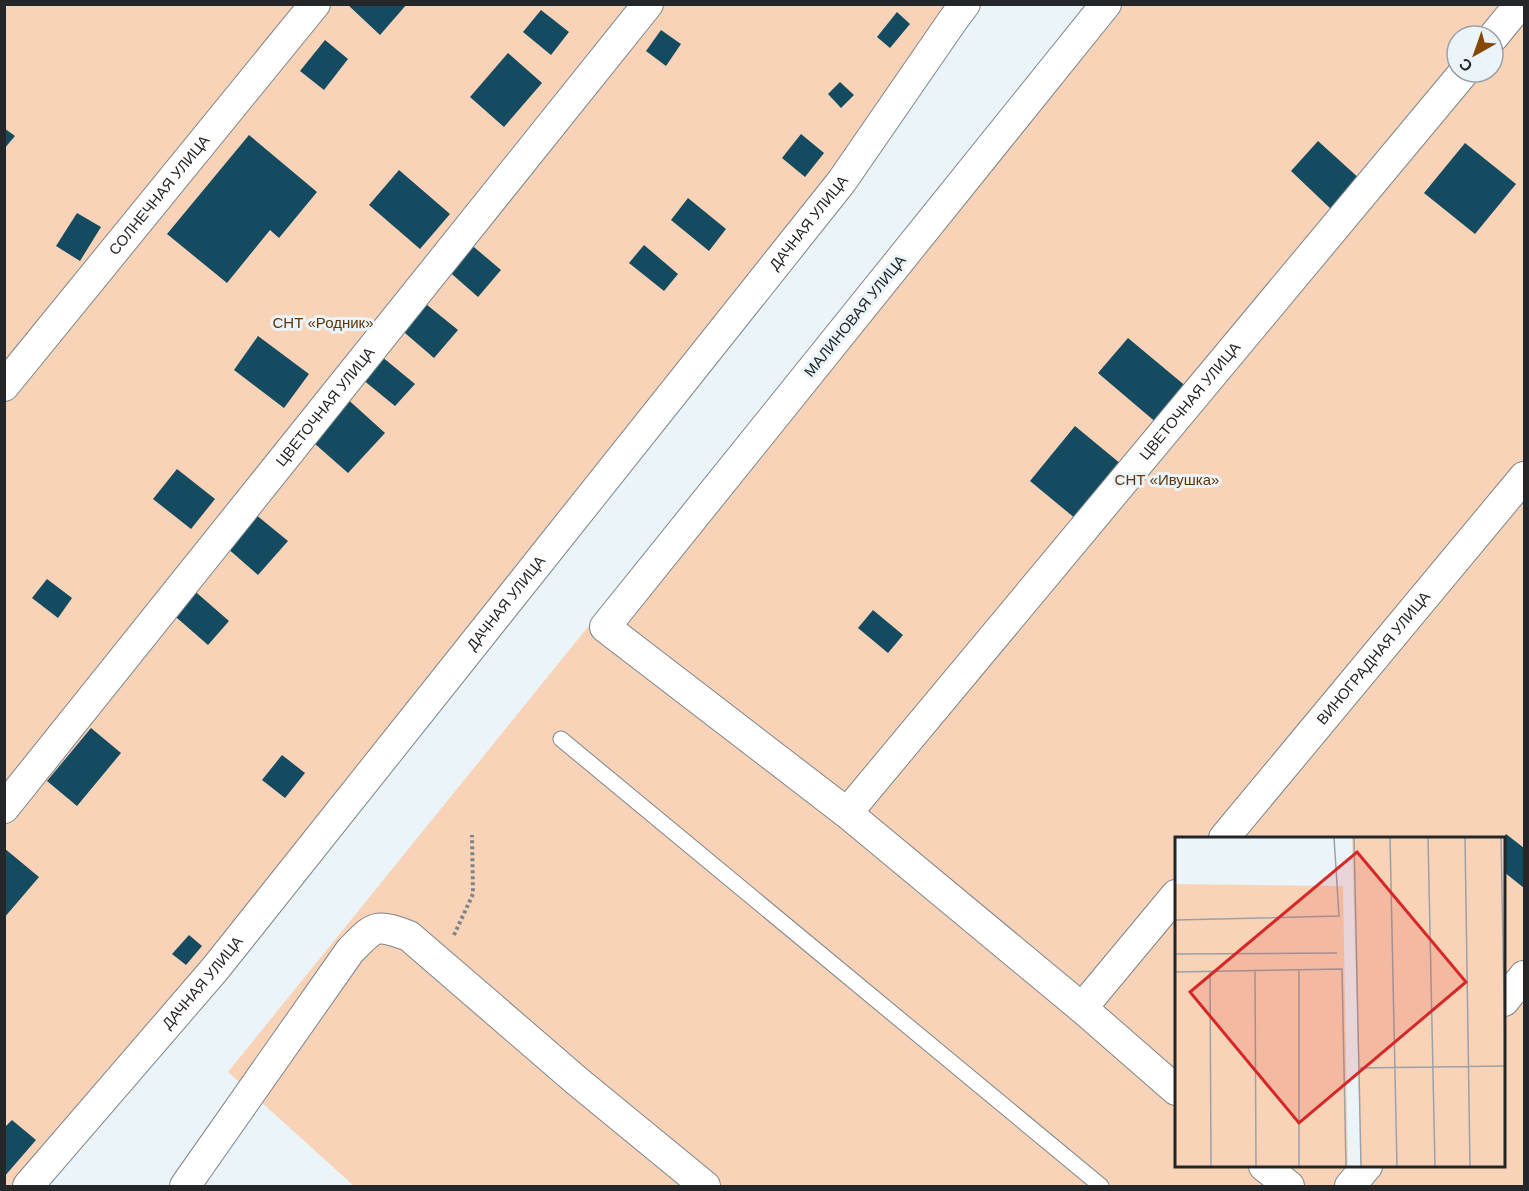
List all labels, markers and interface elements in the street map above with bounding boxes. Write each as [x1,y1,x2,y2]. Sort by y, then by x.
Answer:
north arrow [1445,24,1505,84]
text: С [1455,55,1476,75]
street label: СОЛНЕЧНАЯ УЛИЦА [105,132,213,258]
street label: ДАЧНАЯ УЛИЦА [766,172,851,273]
street label: МАЛИНОВАЯ УЛИЦА [800,252,909,380]
park label: СНТ «Родник» [272,314,374,331]
street label: ЦВЕТОЧНАЯ УЛИЦА [1136,339,1243,463]
street label: ЦВЕТОЧНАЯ УЛИЦА [272,344,378,469]
park label: СНТ «Ивушка» [1115,471,1219,488]
street label: ДАЧНАЯ УЛИЦА [463,552,548,653]
street label: ВИНОГРАДНАЯ УЛИЦА [1313,588,1433,728]
inset map [1175,837,1505,1167]
street label: ДАЧНАЯ УЛИЦА [158,933,246,1032]

